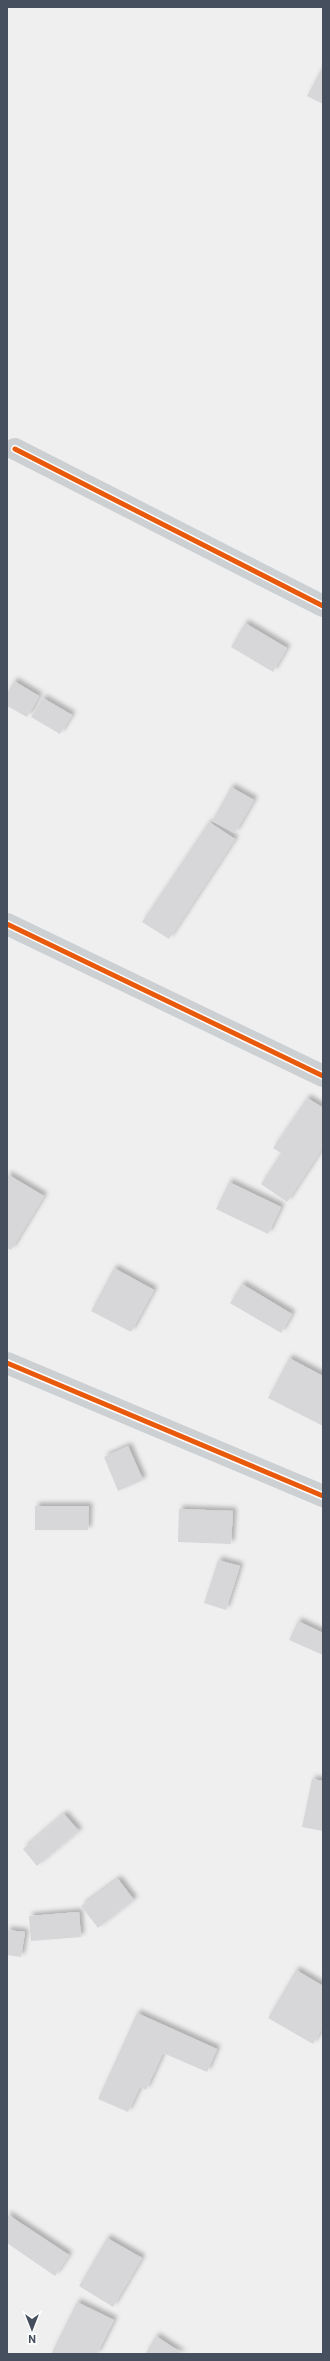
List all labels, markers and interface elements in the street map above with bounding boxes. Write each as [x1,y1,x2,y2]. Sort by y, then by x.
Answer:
north arrow [12,2309,52,2349]
text: N [28,2332,36,2345]

